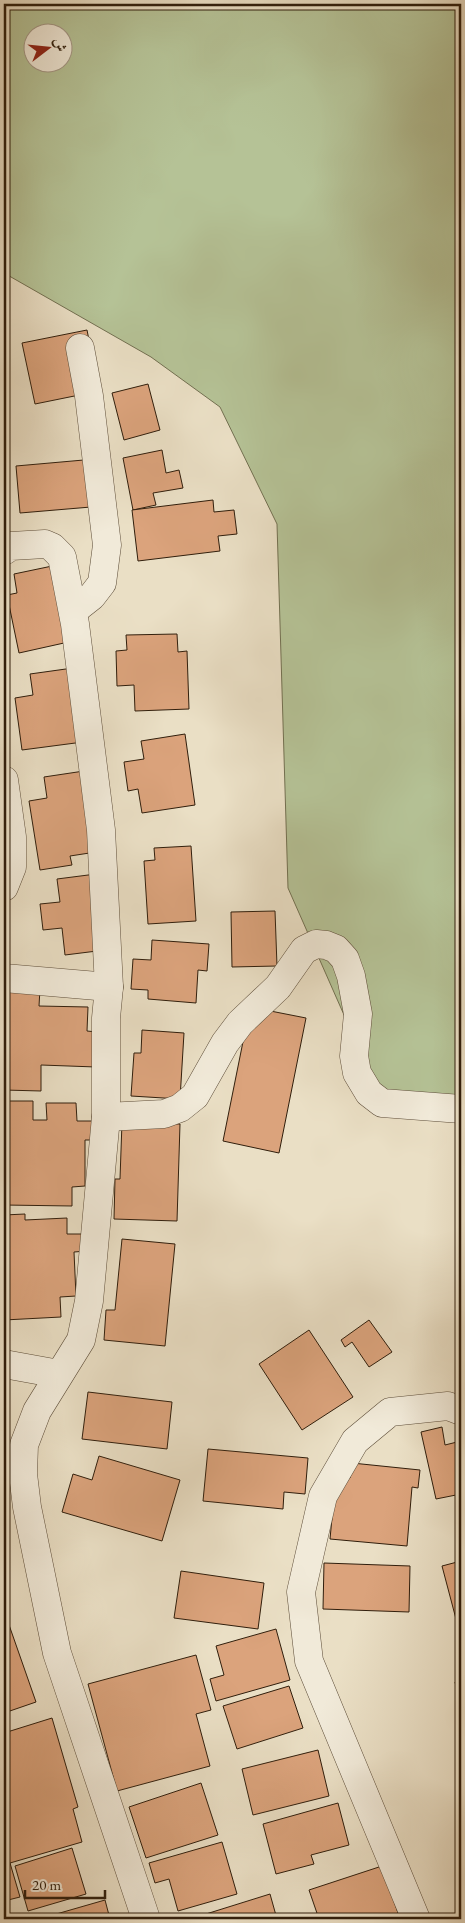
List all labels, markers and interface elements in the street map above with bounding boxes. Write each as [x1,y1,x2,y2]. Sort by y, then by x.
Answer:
north arrow [22,22,72,72]
text: ش [50,35,71,54]
scale bar [25,1868,105,1900]
text: 20 m [32,1875,61,1894]

